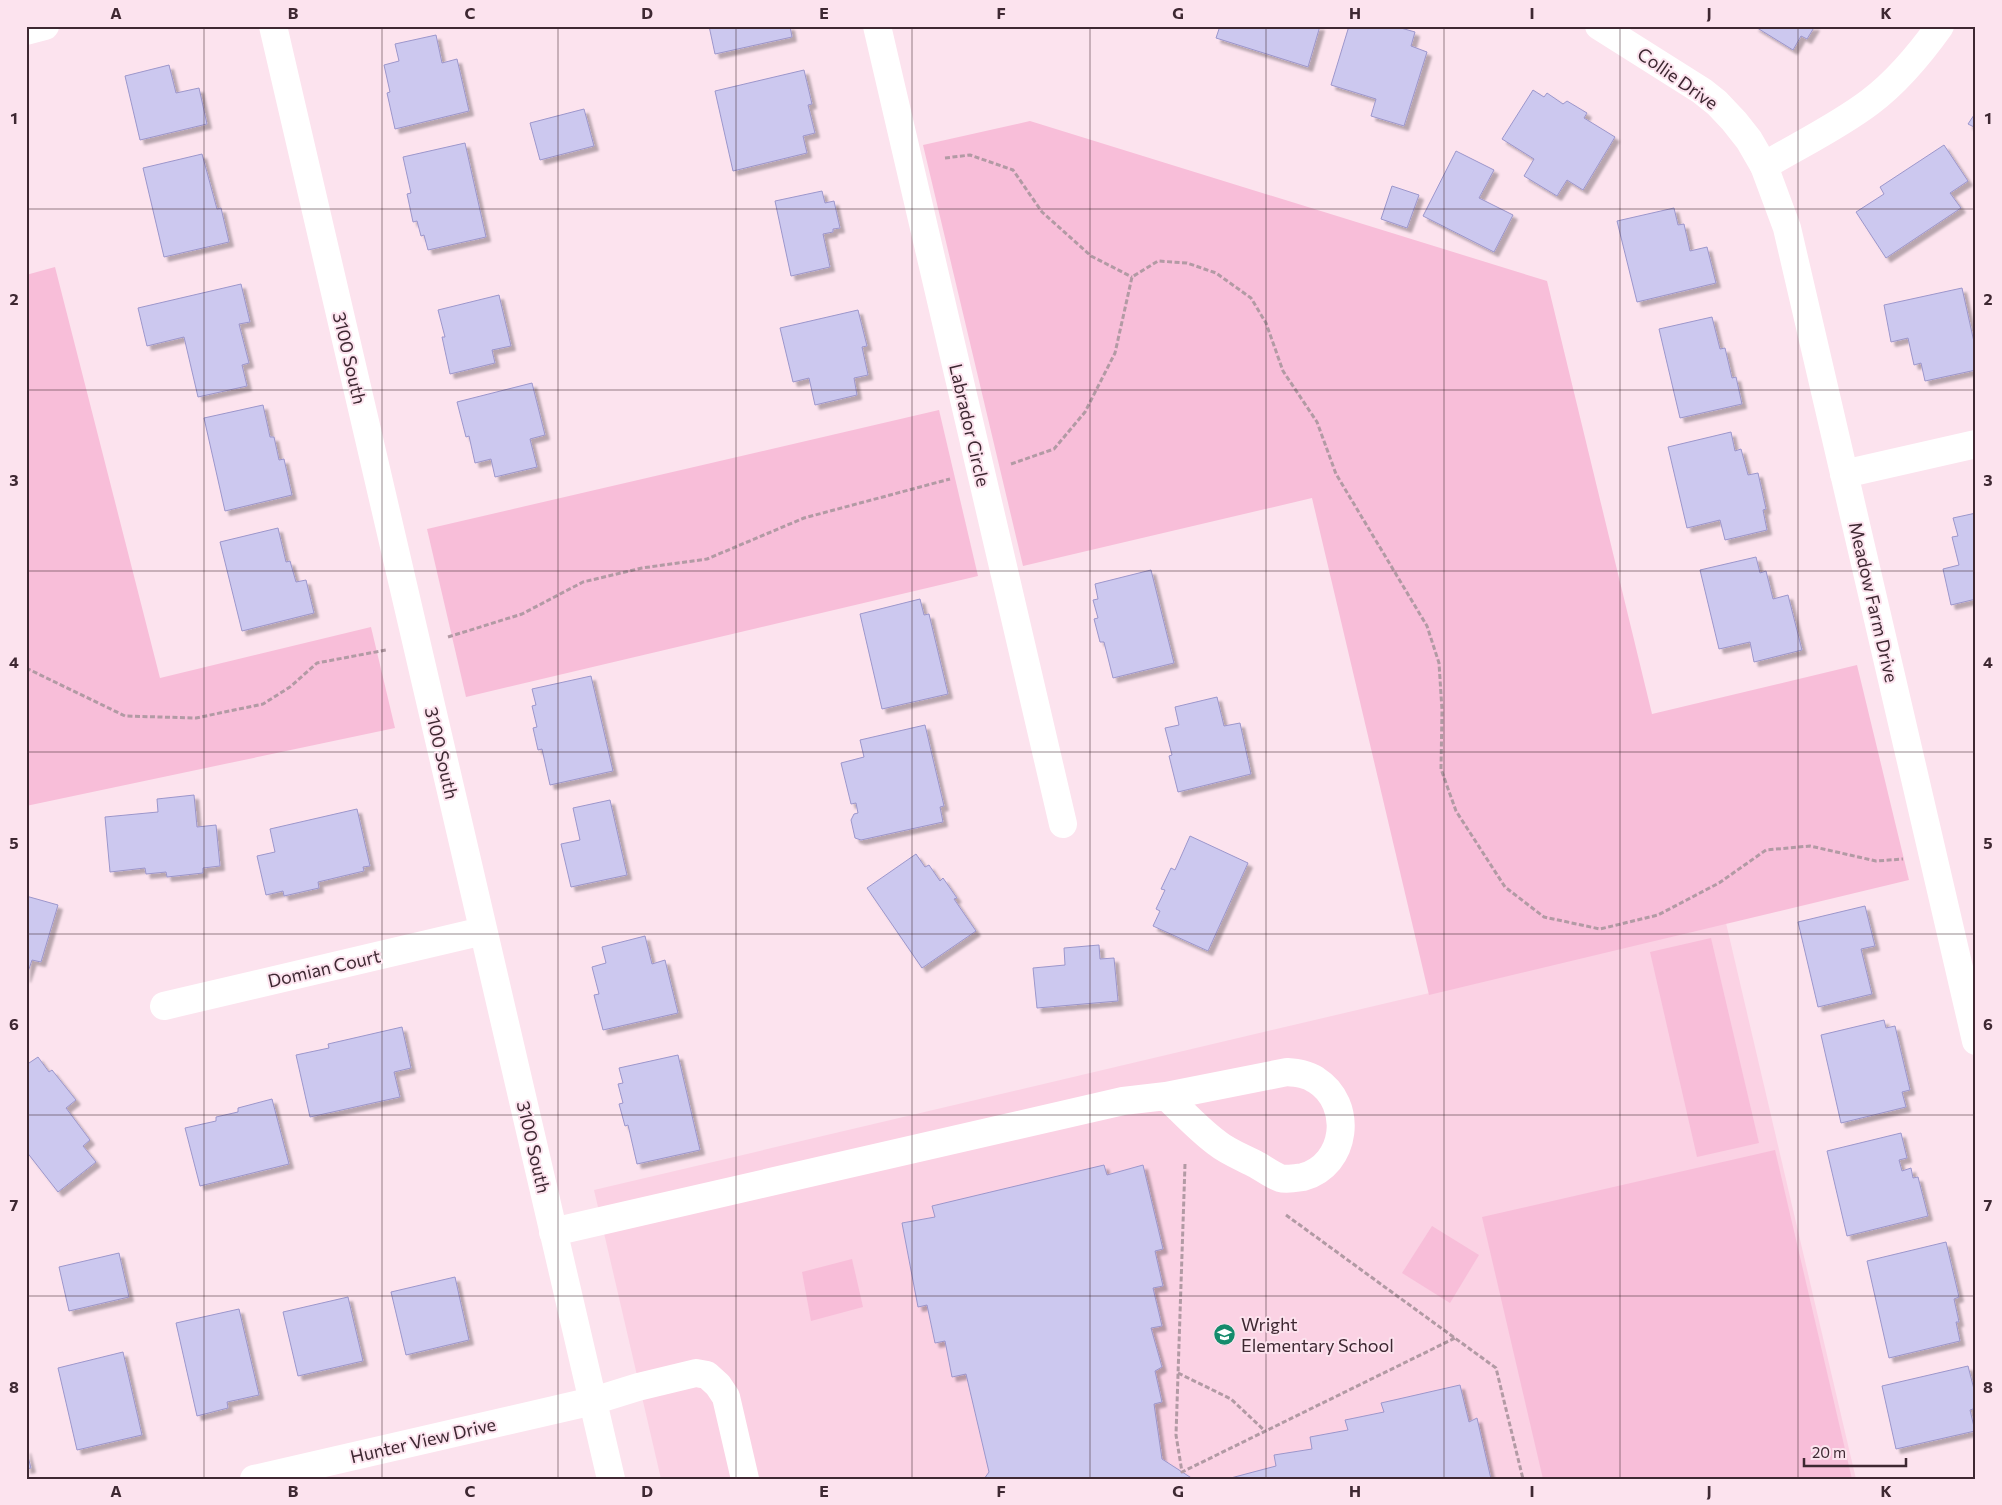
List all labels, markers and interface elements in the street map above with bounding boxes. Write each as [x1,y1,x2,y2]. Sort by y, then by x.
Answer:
text: A [110,3,122,22]
text: B [288,3,299,22]
text: C [465,3,476,22]
text: D [641,3,653,22]
text: E [819,3,829,22]
text: F [996,3,1006,22]
text: G [1172,3,1184,22]
text: H [1349,3,1361,22]
text: I [1529,3,1535,22]
text: J [1706,3,1712,22]
text: K [1880,3,1892,22]
street label: Collie Drive [1633,42,1723,114]
text: 1 [10,108,18,127]
text: 1 [1984,108,1992,127]
text: 2 [9,289,19,308]
text: 2 [1983,289,1993,308]
street label: 3100 South [329,310,371,406]
street label: Labrador Circle [945,361,995,489]
text: 3 [9,470,19,489]
text: 3 [1983,470,1993,489]
street label: Meadow Farm Drive [1845,520,1903,684]
text: 4 [9,652,19,671]
text: 4 [1983,652,1993,671]
street label: 3100 South [421,705,463,801]
text: 5 [9,833,19,852]
text: 5 [1983,833,1993,852]
street label: Domian Court [265,944,383,992]
text: 6 [9,1014,19,1033]
text: 6 [1983,1014,1993,1033]
street label: 3100 South [513,1099,555,1195]
text: 7 [10,1195,19,1214]
text: 7 [1984,1195,1993,1214]
place label: Wright Elementary School [1241,1313,1394,1356]
school or university icon: Wright Elementary School [1213,1322,1237,1346]
text: 8 [9,1377,19,1396]
text: 8 [1983,1377,1993,1396]
street label: Hunter View Drive [348,1413,498,1467]
scale bar [1804,1435,1907,1467]
text: 20 m [1812,1443,1846,1461]
text: A [110,1481,122,1500]
text: B [288,1481,299,1500]
text: C [465,1481,476,1500]
text: D [641,1481,653,1500]
text: E [819,1481,829,1500]
text: F [996,1481,1006,1500]
text: G [1172,1481,1184,1500]
text: H [1349,1481,1361,1500]
text: I [1529,1481,1535,1500]
text: J [1706,1481,1712,1500]
text: K [1880,1481,1892,1500]

